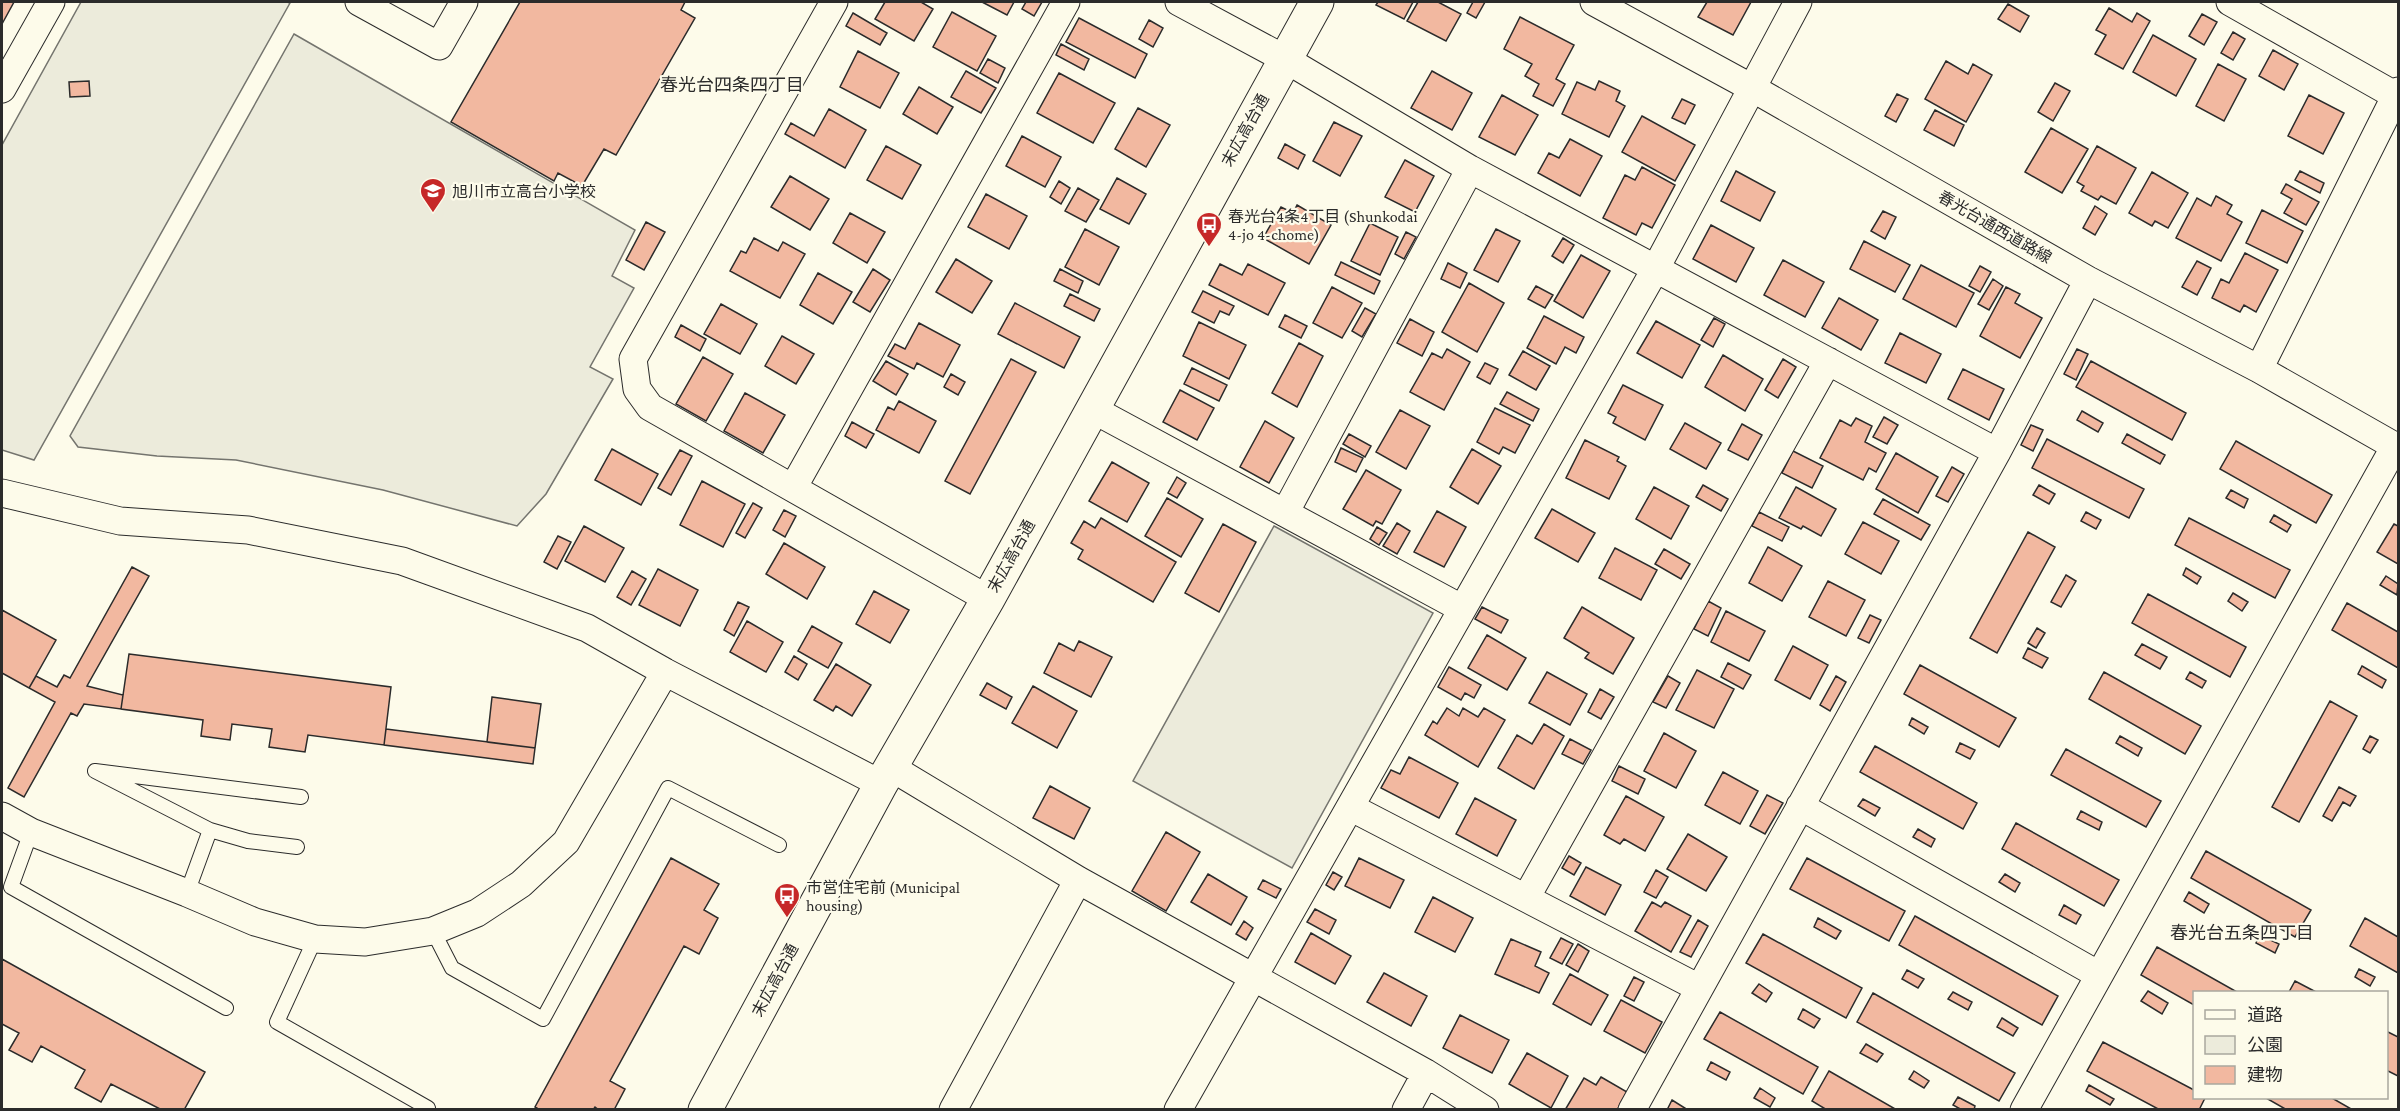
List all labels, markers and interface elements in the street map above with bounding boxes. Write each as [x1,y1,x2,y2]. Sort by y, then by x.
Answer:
district label: 春光台四条四丁目 [660,75,804,95]
street label: 末広高台通 [1218,91,1272,169]
school or university icon: 旭川市立高台小学校 [418,176,448,214]
place label: 旭川市立高台小学校 [452,183,596,200]
street label: 春光台通西道路線 [1935,188,2055,266]
place label: 春光台4条4丁目 (Shunkodai 4-jo 4-chome) [1228,208,1418,244]
bus stop icon: 春光台4条4丁目 (Shunkodai 4-jo 4-chome) [1194,210,1224,248]
street label: 末広高台通 [984,517,1038,595]
place label: 市営住宅前 (Municipal housing) [806,879,960,915]
bus stop icon: 市営住宅前 (Municipal housing) [772,881,802,919]
district label: 春光台五条四丁目 [2170,923,2314,943]
street label: 末広高台通 [749,941,801,1019]
legend [2193,991,2388,1099]
text: 道路 [2247,1005,2283,1025]
text: 公園 [2247,1035,2283,1055]
text: 建物 [2247,1065,2283,1085]

